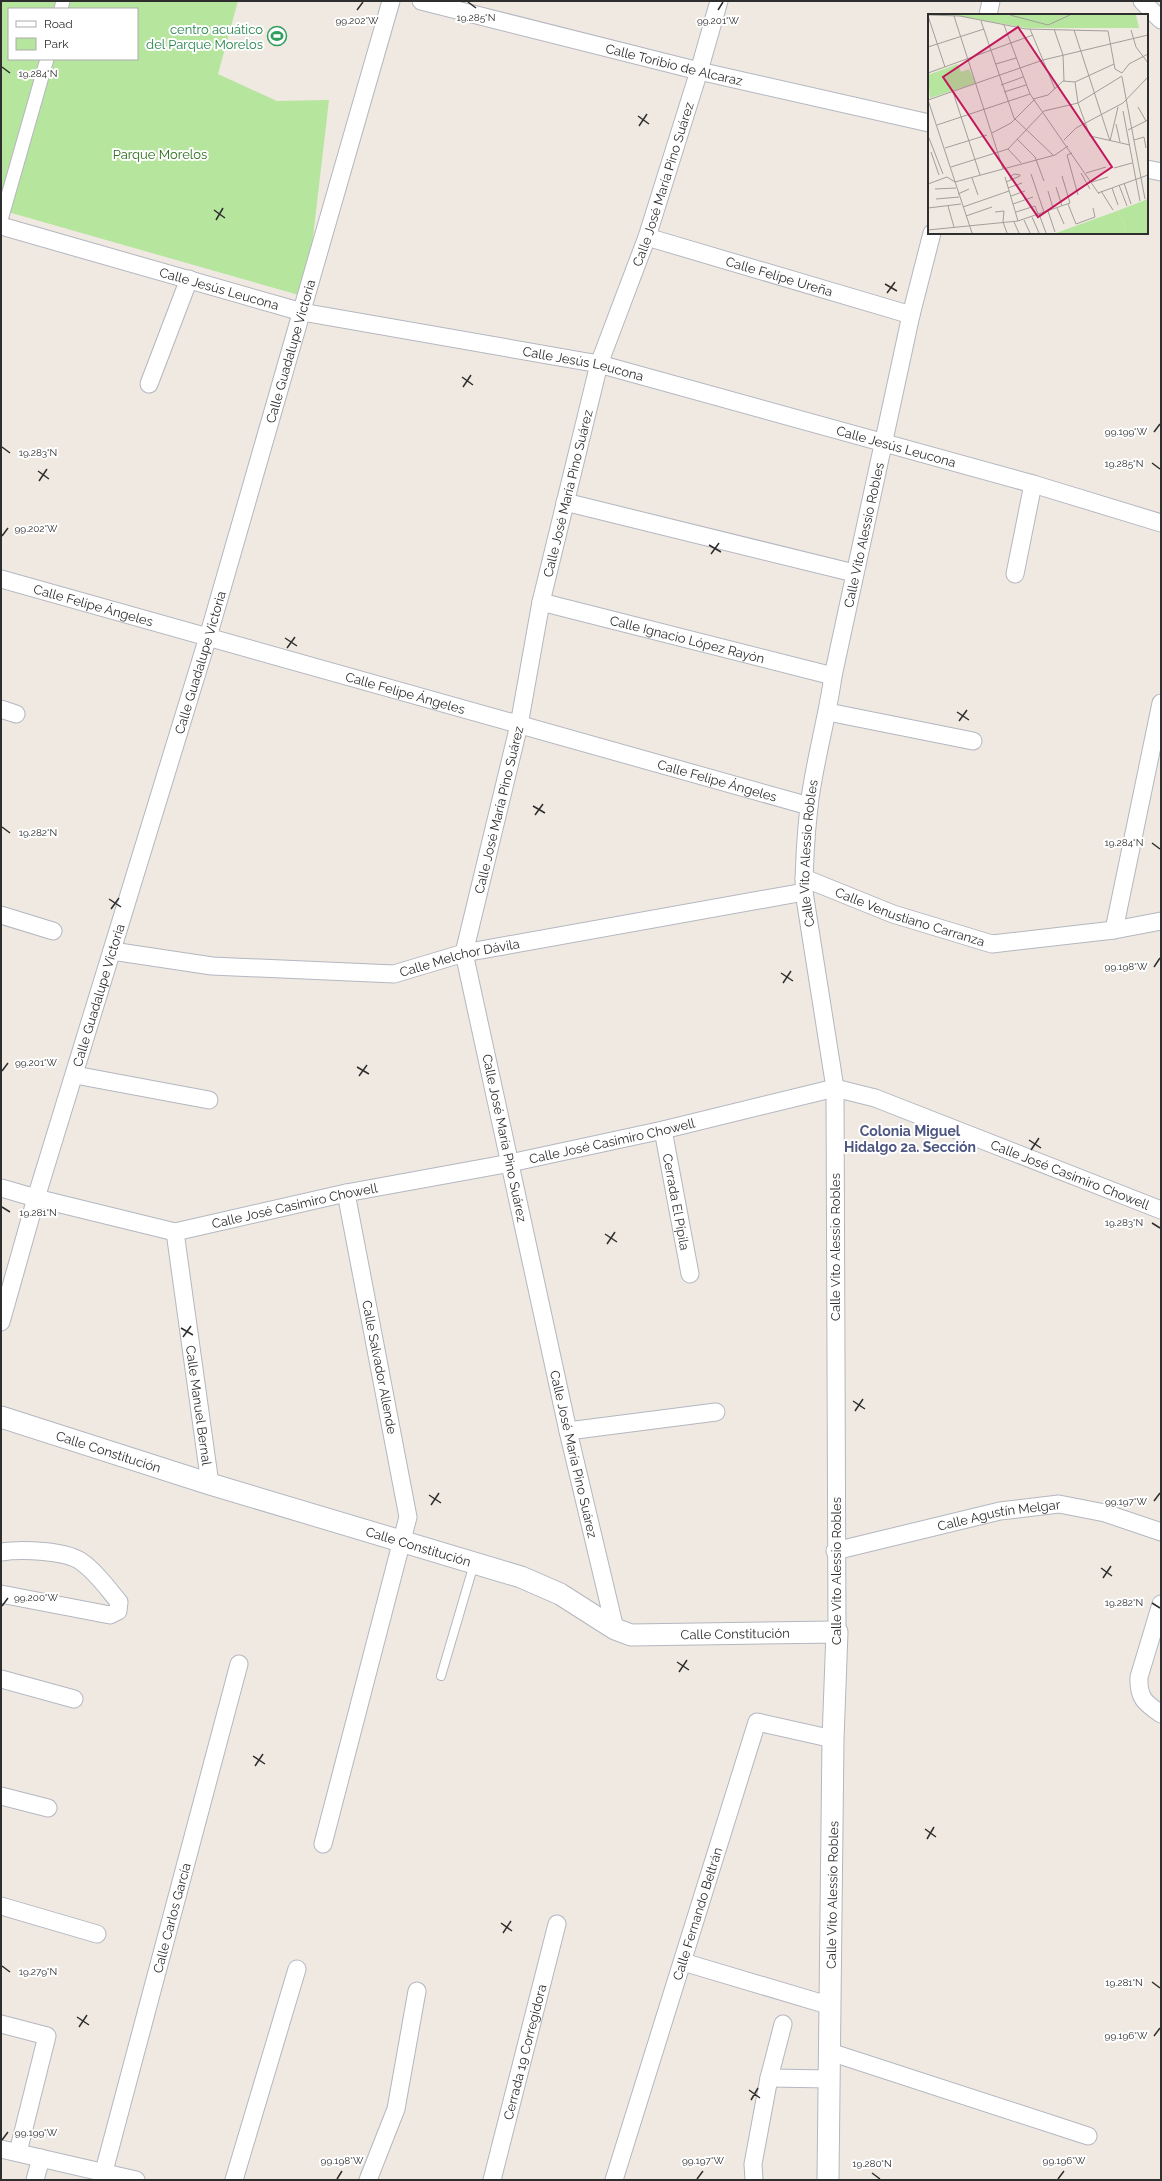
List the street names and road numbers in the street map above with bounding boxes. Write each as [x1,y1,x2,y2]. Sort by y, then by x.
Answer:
street label: Calle Toribio de Alcaraz [604,41,744,89]
street label: Calle José María Pino Suárez [630,100,697,269]
street label: Calle Felipe Ureña [724,254,834,299]
street label: Calle Jesús Leucona [158,265,281,313]
street label: Calle Guadalupe Victoria [263,278,318,425]
street label: Calle Jesús Leucona [521,344,645,384]
street label: Calle José María Pino Suárez [540,408,596,579]
street label: Calle Jesús Leucona [835,423,958,470]
street label: Calle Vito Alessio Robles [841,461,887,609]
street label: Calle Felipe Ángeles [32,582,155,629]
street label: Calle Guadalupe Victoria [172,589,229,736]
street label: Calle Ignacio López Rayón [608,613,766,666]
street label: Calle Felipe Ángeles [344,669,467,717]
street label: Calle José María Pino Suárez [472,725,526,895]
street label: Calle Felipe Ángeles [656,757,779,805]
street label: Calle Vito Alessio Robles [797,779,821,928]
street label: Calle Venustiano Carranza [833,884,986,949]
street label: Calle Guadalupe Victoria [70,922,128,1069]
street label: Calle Melchor Dávila [398,936,521,980]
street label: Calle José María Pino Suárez [479,1053,530,1224]
street label: Calle José Casimiro Chowell [528,1115,697,1167]
street label: Calle José Casimiro Chowell [988,1137,1152,1213]
street label: Cerrada El Pípila [660,1152,692,1251]
street label: Calle Vito Alessio Robles [828,1173,843,1321]
street label: Calle José Casimiro Chowell [210,1180,379,1231]
street label: Calle Salvador Allende [359,1299,400,1436]
street label: Calle Manuel Bernal [183,1344,214,1467]
street label: Calle José María Pino Suárez [547,1369,600,1539]
street label: Calle Constitución [54,1428,163,1476]
street label: Calle Vito Alessio Robles [829,1497,844,1645]
street label: Calle Agustín Melgar [936,1497,1061,1534]
street label: Calle Constitución [364,1524,473,1570]
street label: Calle Constitución [680,1626,790,1642]
street label: Calle Vito Alessio Robles [824,1821,841,1969]
street label: Calle Fernando Beltrán [670,1846,725,1982]
street label: Calle Carlos García [150,1861,194,1975]
street label: Cerrada 19 Corregidora [501,1983,549,2122]

